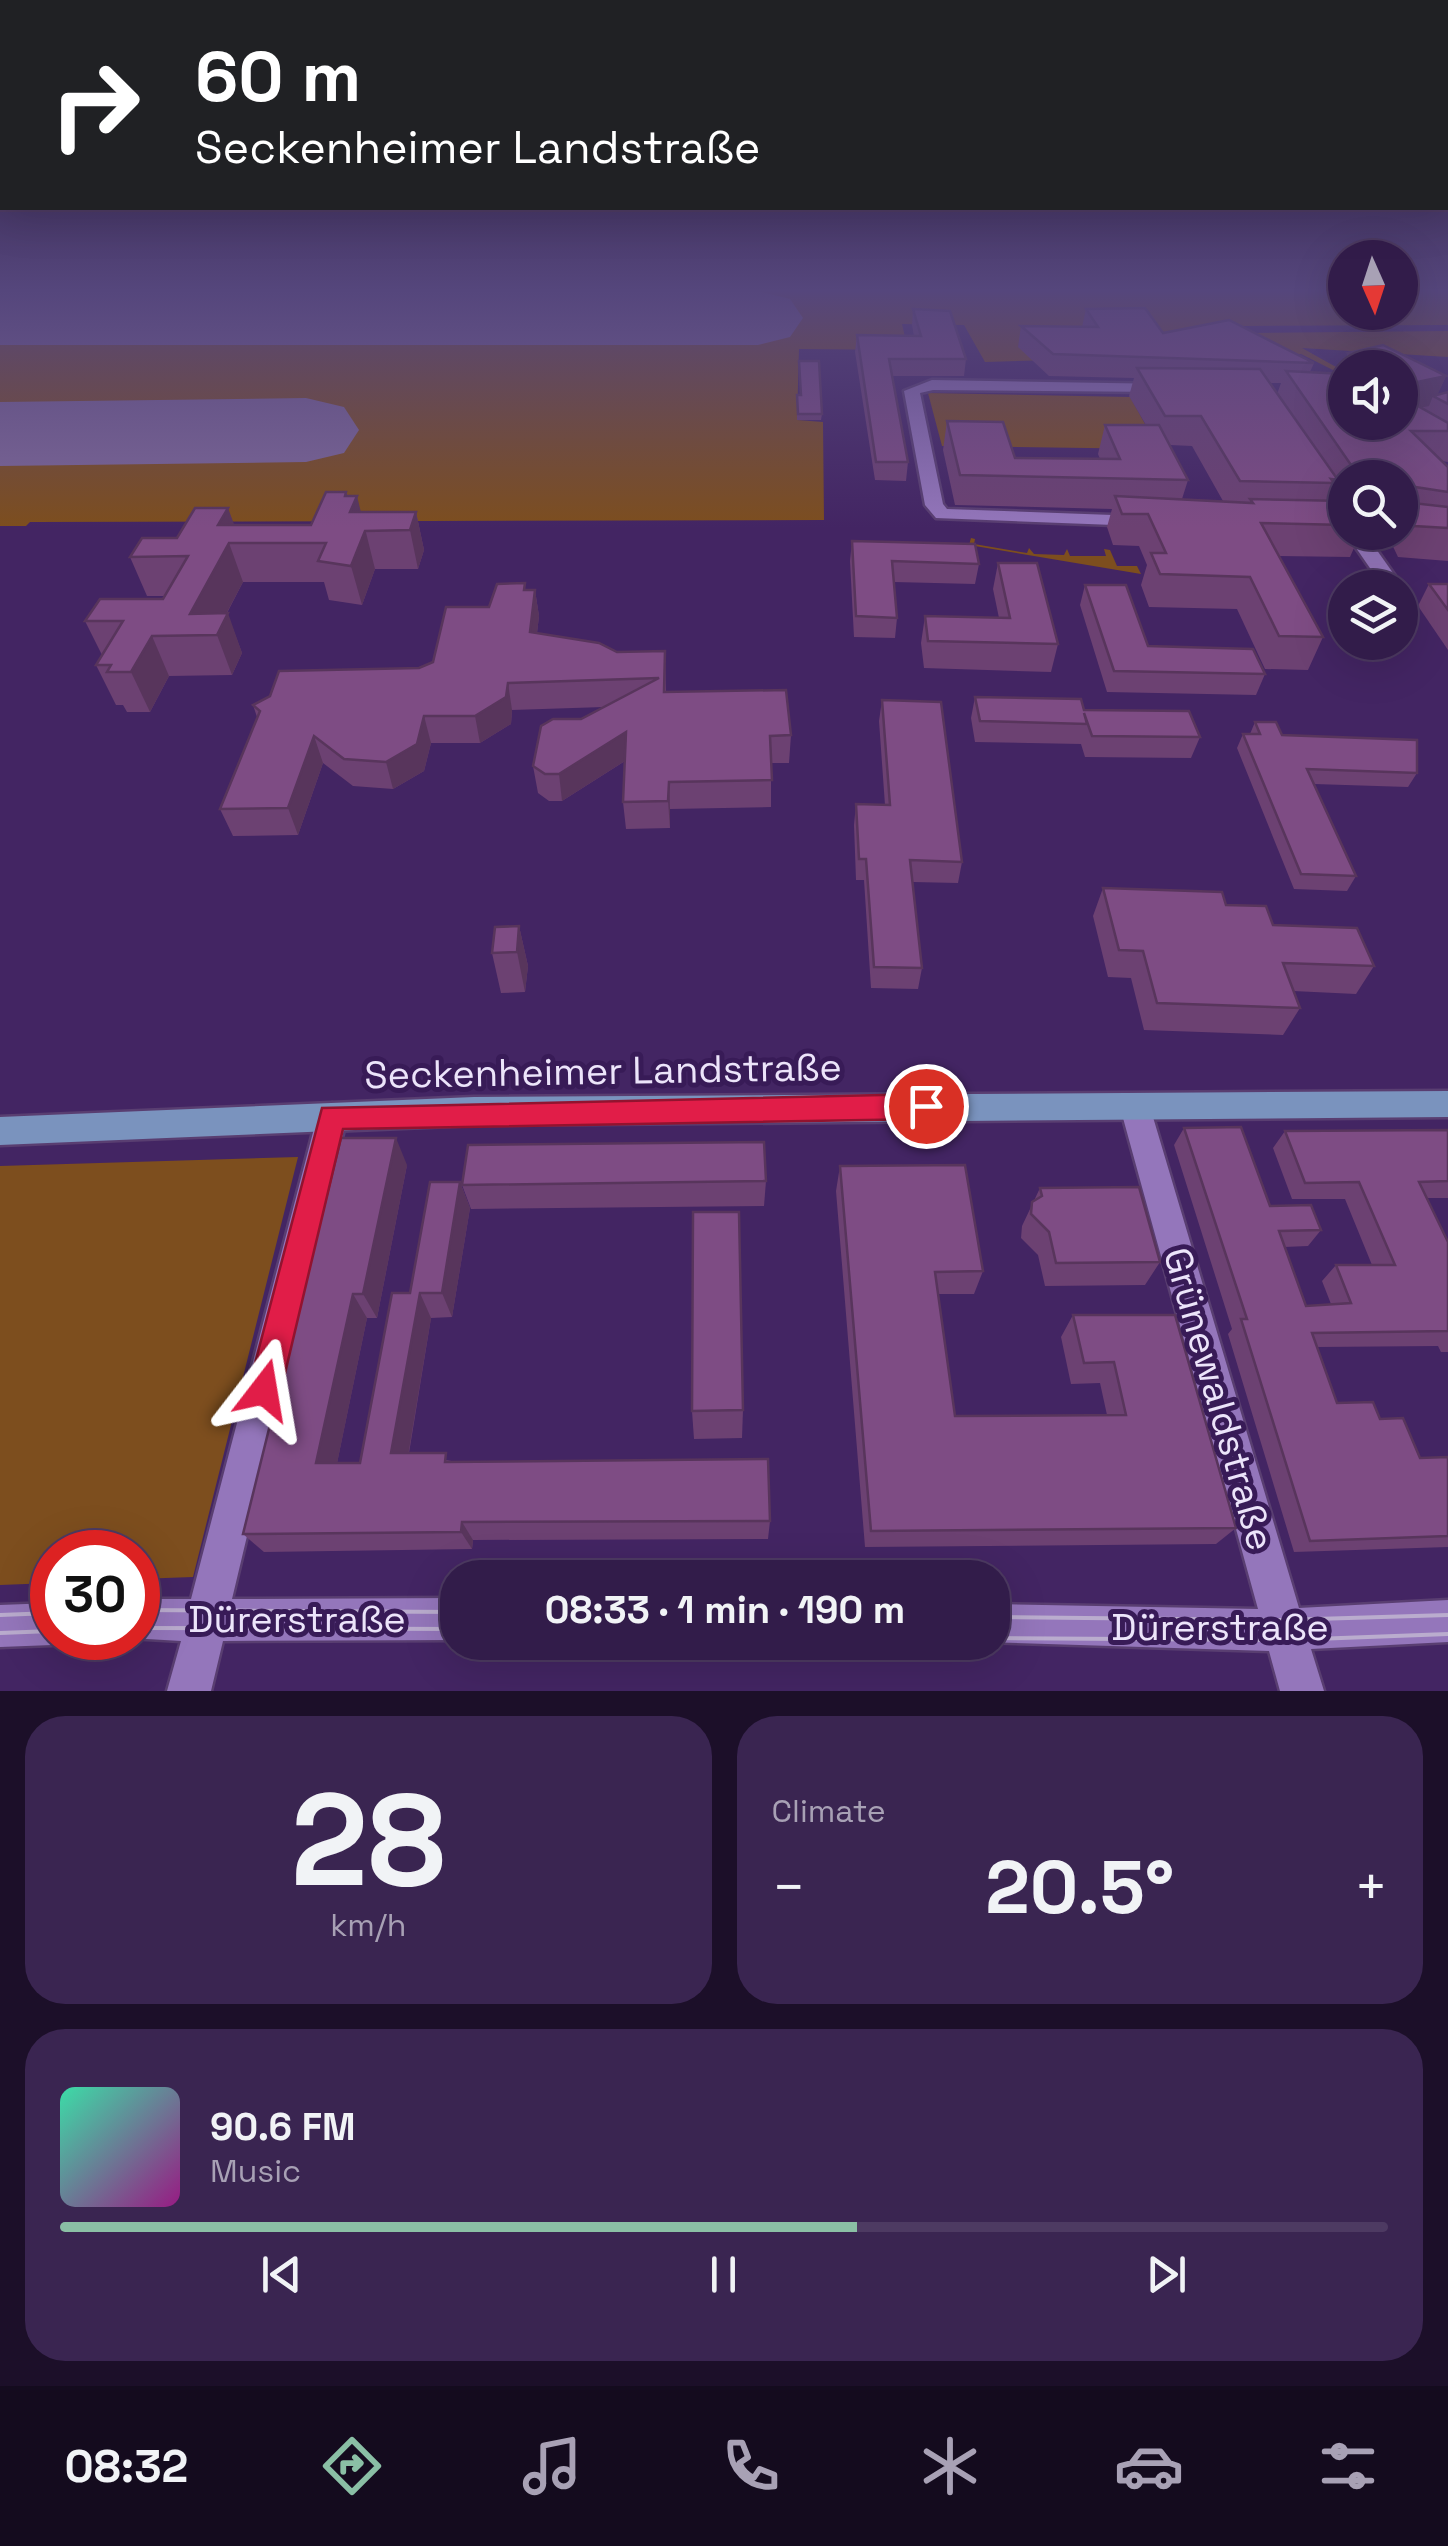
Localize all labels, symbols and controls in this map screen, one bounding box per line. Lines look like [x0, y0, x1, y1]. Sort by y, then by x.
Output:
text: 60 m [195, 32, 361, 121]
icon: right [30, 40, 160, 170]
text: Seckenheimer Landstraße [195, 119, 760, 176]
north arrow [1328, 240, 1418, 330]
map controls [1328, 240, 1418, 660]
button: sound [1328, 350, 1418, 440]
button: search [1328, 460, 1418, 550]
button: layers [1328, 570, 1418, 660]
street label: Seckenheimer Landstraße [364, 1043, 842, 1099]
pin [884, 1064, 969, 1149]
icon: arrive [899, 1079, 954, 1134]
street label: Grünewaldstraße [1153, 1242, 1285, 1556]
position arrow [212, 1338, 316, 1442]
speed limit sign: 30 [30, 1530, 160, 1660]
text: 08:33 · 1 min · 190 m [545, 1586, 905, 1634]
street label: Dürerstraße [188, 1595, 406, 1643]
street label: Dürerstraße [1111, 1603, 1329, 1651]
text: 28 [291, 1757, 446, 1923]
text: Climate [772, 1791, 886, 1831]
text: 20.5° [985, 1839, 1174, 1935]
text: − [772, 1852, 806, 1922]
text: + [1354, 1852, 1388, 1922]
text: km/h [330, 1905, 406, 1945]
text: 90.6 FM [210, 2103, 356, 2151]
text: Music [210, 2151, 301, 2191]
icon: previous [254, 2247, 309, 2302]
icon: pause [696, 2247, 751, 2302]
icon: next [1139, 2247, 1194, 2302]
icon: directions [317, 2431, 387, 2501]
icon: music [517, 2431, 587, 2501]
icon: phone [716, 2431, 786, 2501]
icon: climate [915, 2431, 985, 2501]
icon: car [1114, 2431, 1184, 2501]
icon: filters [1313, 2431, 1383, 2501]
text: 08:32 [65, 2438, 188, 2495]

